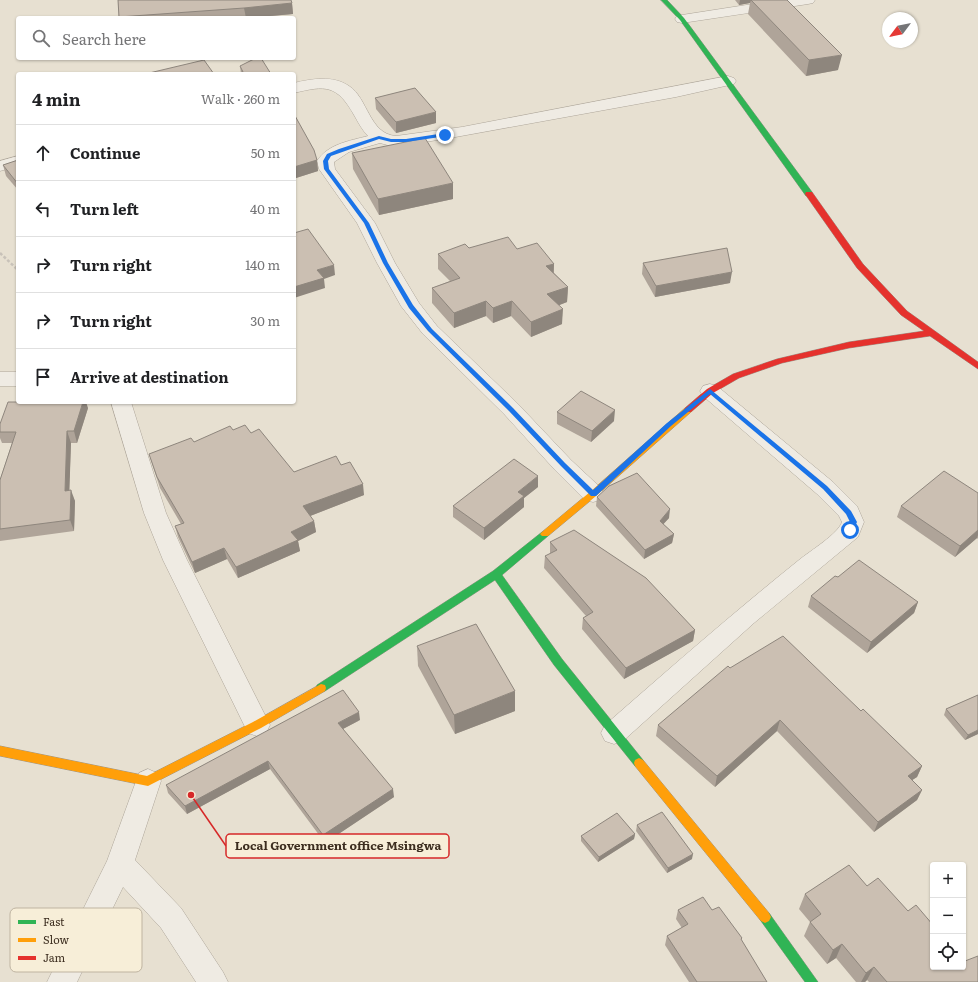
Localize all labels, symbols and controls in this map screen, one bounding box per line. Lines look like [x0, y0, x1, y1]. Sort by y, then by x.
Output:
north arrow [882, 12, 918, 48]
search box [16, 16, 296, 60]
icon: search [30, 27, 52, 49]
text: Search here [62, 27, 146, 50]
text: 4 min [32, 86, 81, 111]
text: Walk · 260 m [201, 89, 280, 108]
route end [436, 126, 454, 144]
text: Continue [70, 141, 140, 164]
icon: ahead [32, 142, 54, 164]
text: 50 m [251, 143, 280, 162]
text: Turn left [70, 197, 139, 220]
icon: left [32, 198, 54, 220]
text: 40 m [250, 199, 280, 218]
text: Turn right [70, 253, 152, 276]
icon: right [32, 254, 54, 276]
text: 140 m [245, 255, 280, 274]
text: Turn right [70, 309, 152, 332]
icon: right [32, 310, 54, 332]
text: 30 m [250, 311, 280, 330]
text: Arrive at destination [70, 365, 229, 388]
icon: arrive [32, 366, 54, 388]
route start [841, 521, 859, 539]
callout: Local Government office Msingwa [226, 834, 449, 858]
text: Local Government office Msingwa [235, 836, 441, 854]
map controls [930, 862, 966, 970]
button: + [930, 862, 966, 898]
button: − [930, 898, 966, 934]
legend [10, 908, 142, 972]
text: Fast [43, 913, 65, 929]
text: Slow [43, 931, 69, 947]
button: locate [930, 934, 966, 970]
text: Jam [43, 949, 66, 965]

